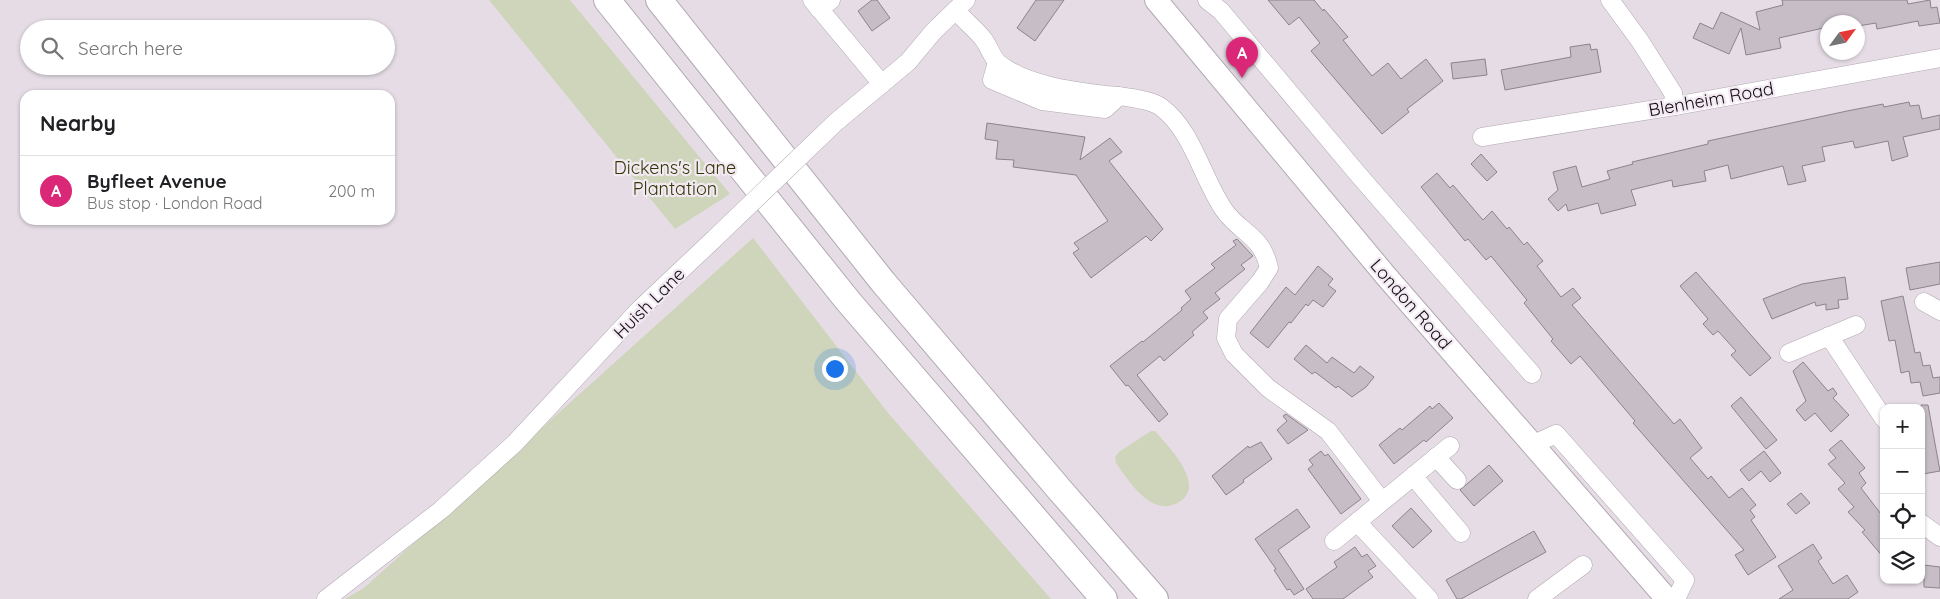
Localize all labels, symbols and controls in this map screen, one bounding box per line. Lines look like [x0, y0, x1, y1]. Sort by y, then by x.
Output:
north arrow [1820, 15, 1865, 60]
search box [20, 20, 395, 75]
icon: search [38, 34, 66, 62]
text: Search here [78, 36, 183, 60]
pin: A [1226, 37, 1258, 78]
street label: Blenheim Road [1647, 77, 1775, 121]
text: Nearby [40, 110, 116, 136]
park label: Dickens's Lane Plantation [614, 156, 736, 200]
text: Byfleet Avenue [87, 169, 227, 193]
text: A [51, 181, 61, 201]
text: 200 m [328, 181, 375, 201]
text: Bus stop · London Road [87, 193, 263, 213]
street label: London Road [1365, 254, 1457, 354]
street label: Huish Lane [608, 262, 690, 344]
your location [822, 356, 848, 382]
map controls [1880, 404, 1925, 584]
button: + [1880, 404, 1925, 449]
button: − [1880, 449, 1925, 494]
button: locate [1880, 494, 1925, 539]
button: layers [1880, 539, 1925, 584]

